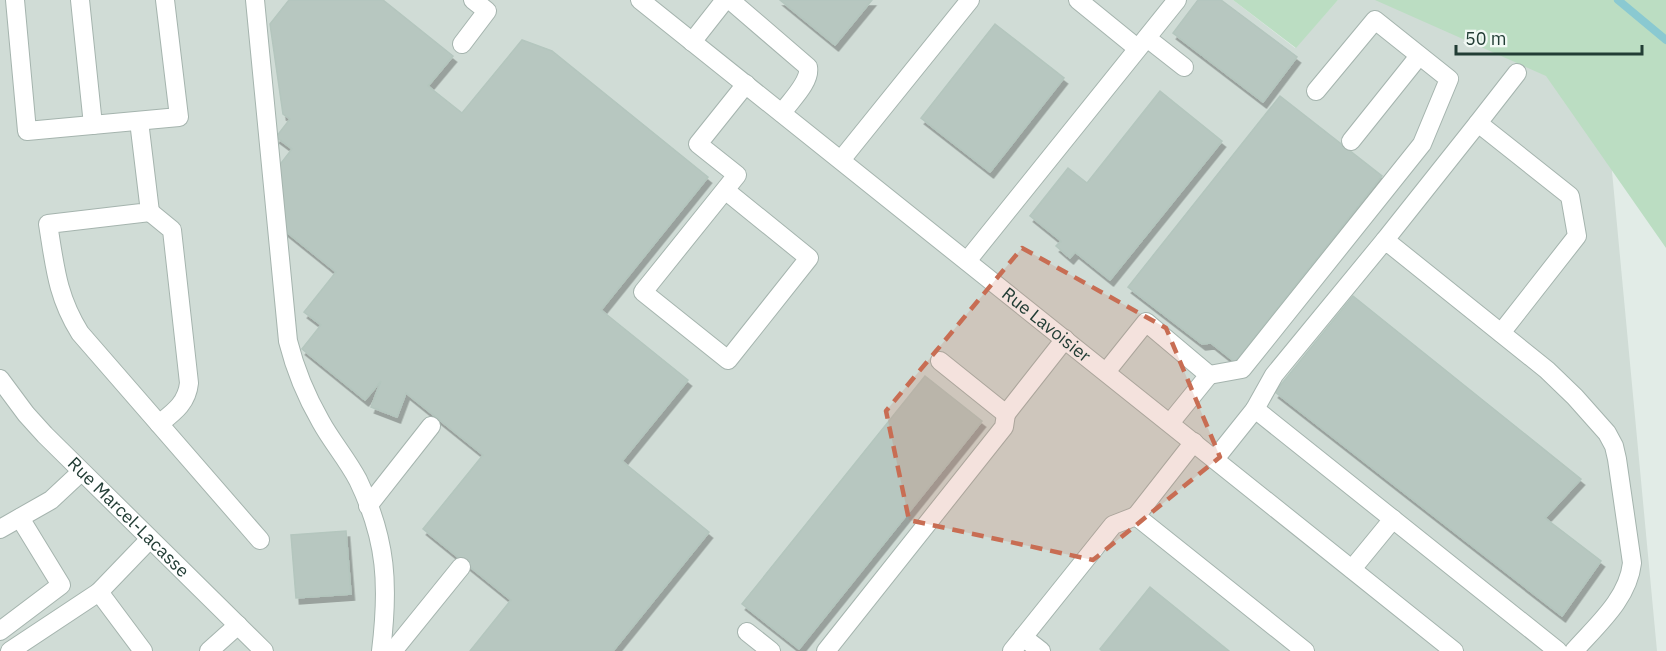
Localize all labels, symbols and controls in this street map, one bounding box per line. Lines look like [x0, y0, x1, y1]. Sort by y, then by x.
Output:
scale bar [1456, 18, 1642, 56]
text: 50 m [1465, 27, 1507, 50]
street label: Rue Lavoisier [997, 282, 1096, 367]
street label: Rue Marcel-Lacasse [63, 452, 195, 582]

